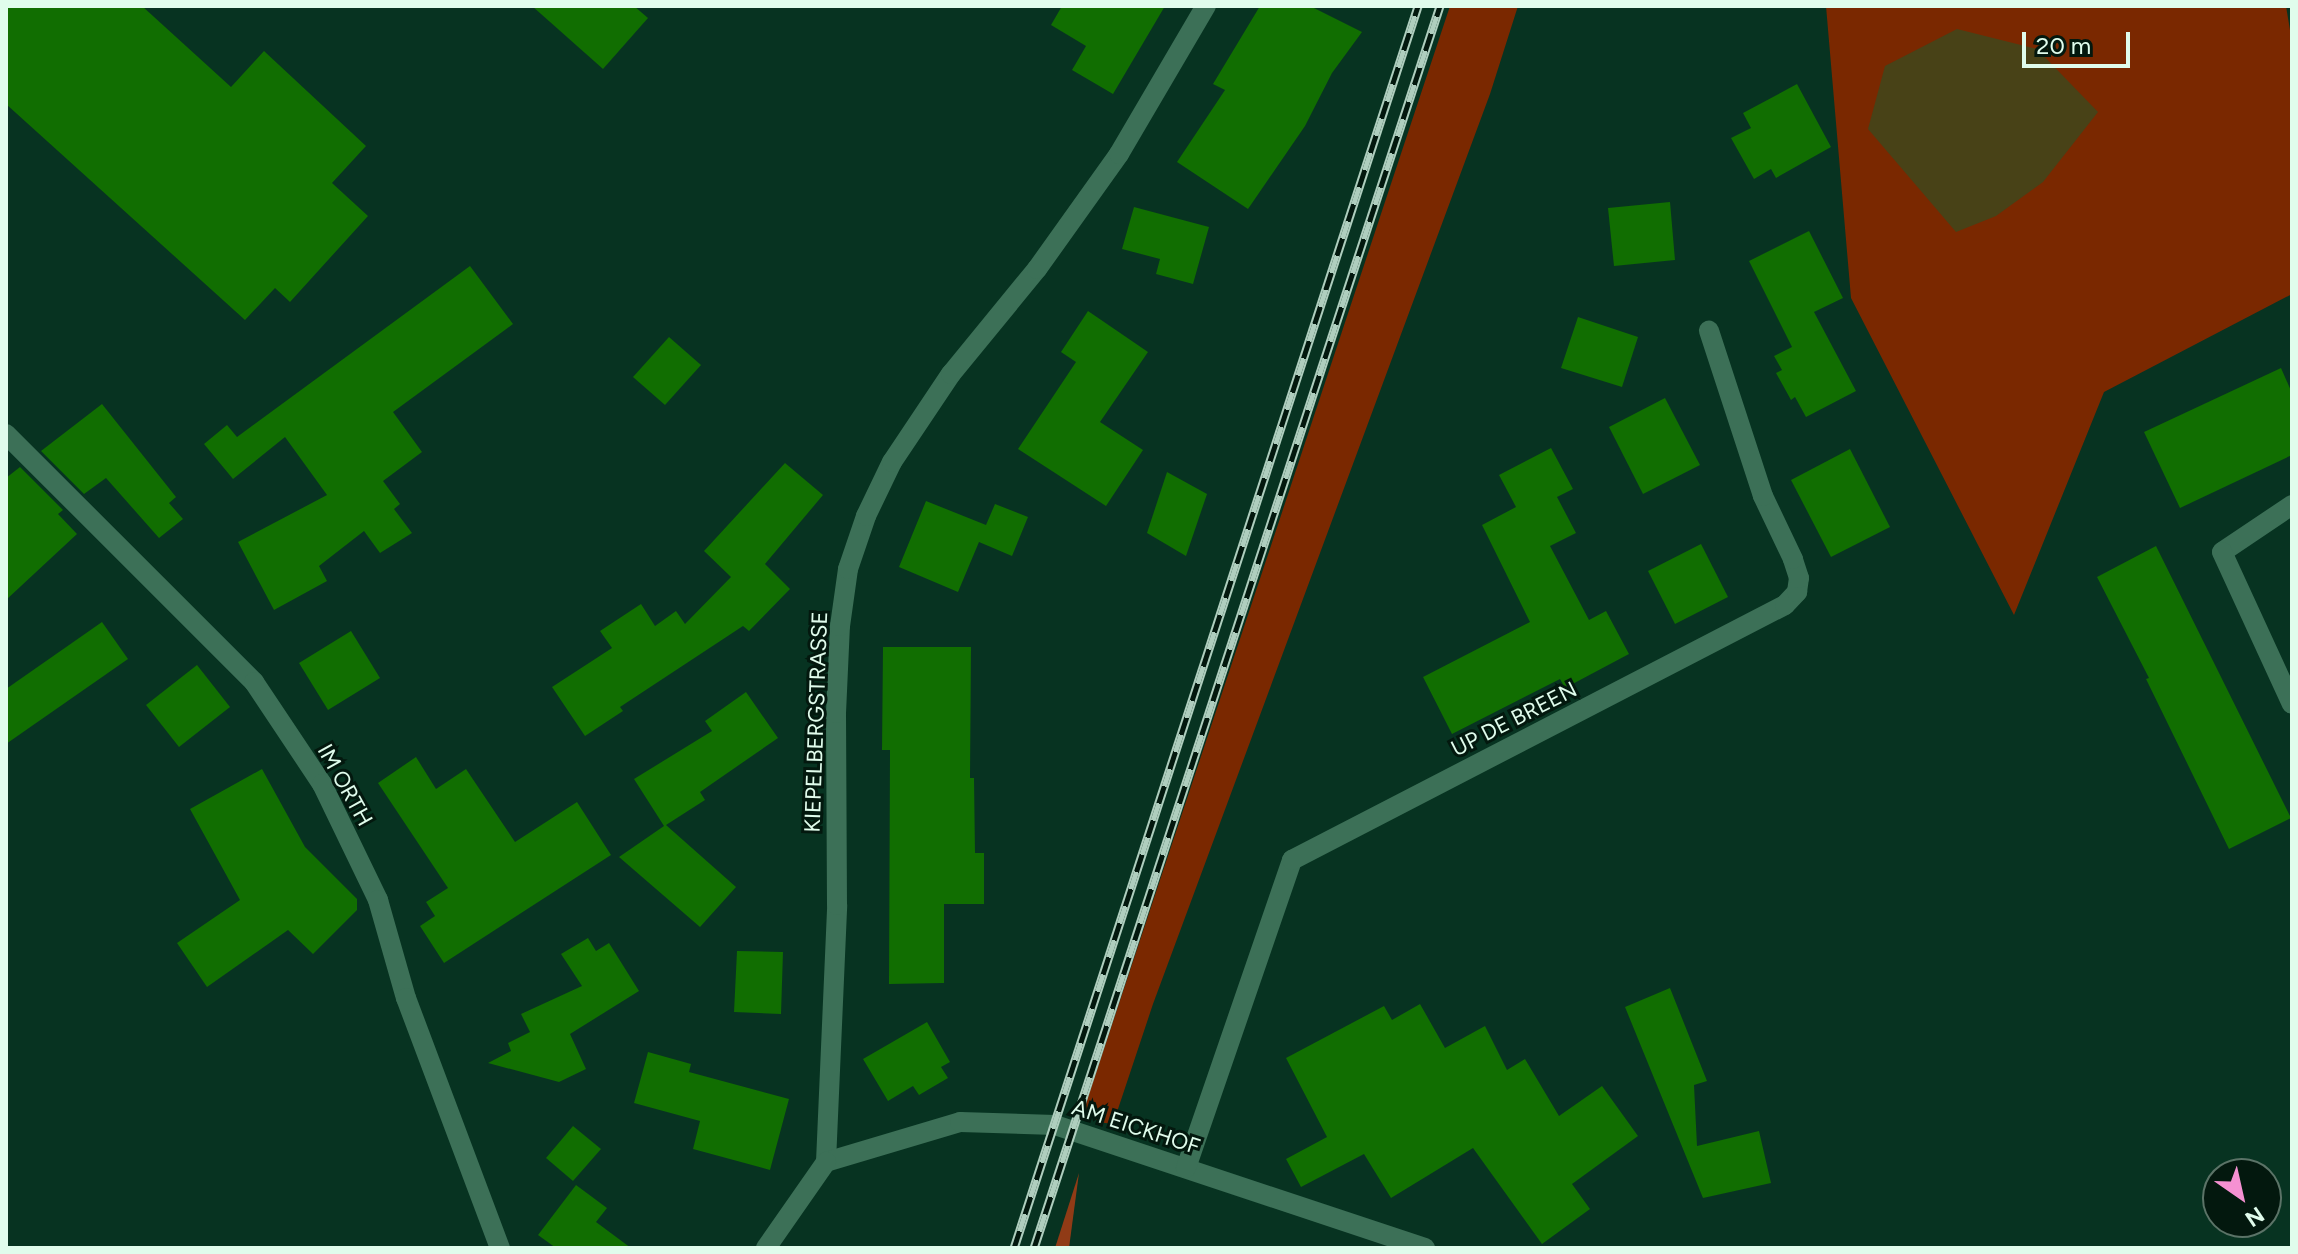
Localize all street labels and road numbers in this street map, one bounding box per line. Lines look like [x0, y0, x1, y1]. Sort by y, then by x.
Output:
street label: KIEPELBERGSTRASSE [799, 611, 833, 833]
street label: UP DE BREEN [1447, 676, 1581, 762]
street label: IM ORTH [312, 739, 378, 831]
street label: AM EICKHOF [1069, 1094, 1203, 1160]

